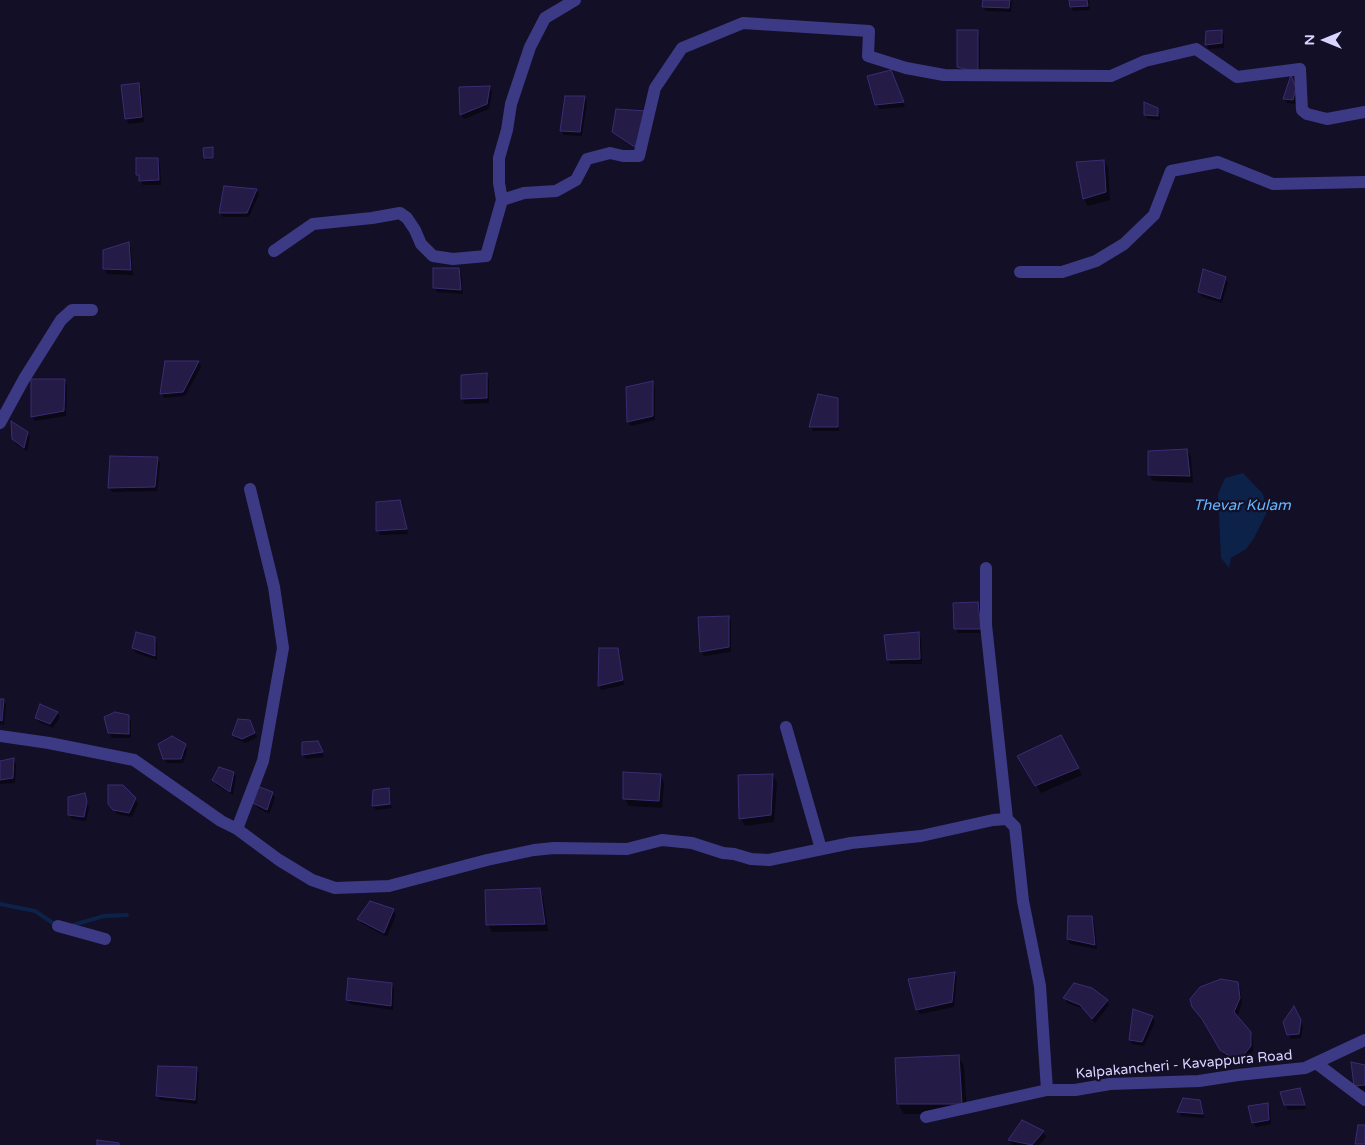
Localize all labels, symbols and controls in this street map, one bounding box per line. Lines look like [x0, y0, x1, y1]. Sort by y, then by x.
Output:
north arrow [1300, 15, 1350, 65]
text: N [1301, 34, 1318, 46]
water label: Thevar Kulam [1193, 497, 1291, 515]
street label: Kalpakancheri - Kavappura Road [1075, 1047, 1293, 1083]

